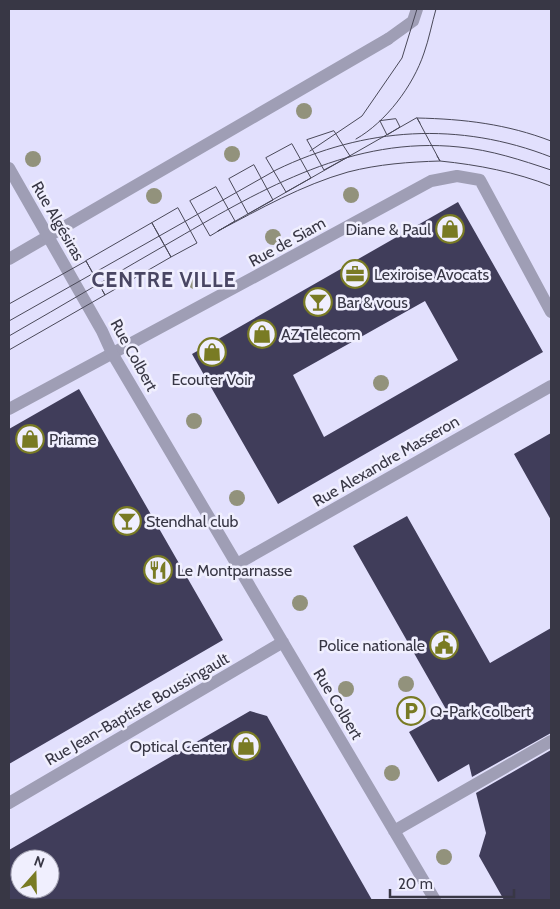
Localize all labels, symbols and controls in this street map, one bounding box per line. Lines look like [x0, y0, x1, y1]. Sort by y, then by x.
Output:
street label: Rue Algésiras [28, 178, 89, 264]
street label: Rue de Siam [245, 213, 329, 271]
shop icon: Diane & Paul [435, 214, 465, 244]
place label: Diane & Paul [346, 220, 431, 239]
office icon: Lexiroise Avocats [340, 259, 370, 289]
place label: Lexiroise Avocats [374, 265, 489, 284]
district label: CENTRE VILLE [92, 267, 236, 292]
bar icon: Bar & vous [303, 287, 333, 317]
place label: Bar & vous [337, 293, 408, 312]
street label: Rue Colbert [106, 316, 162, 395]
shop icon: AZ Telecom [247, 319, 277, 349]
place label: AZ Telecom [281, 325, 361, 344]
shop icon: Ecouter Voir [197, 337, 227, 367]
place label: Ecouter Voir [171, 370, 254, 389]
street label: Rue Alexandre Masseron [310, 411, 462, 511]
shop icon: Priame [15, 424, 45, 454]
place label: Priame [49, 430, 96, 449]
bar icon: Stendhal club [112, 506, 142, 536]
place label: Stendhal club [146, 512, 239, 531]
restaurant icon: Le Montparnasse [143, 555, 173, 585]
place label: Le Montparnasse [177, 561, 292, 580]
public building icon: Police nationale [429, 630, 459, 660]
place label: Police nationale [319, 636, 425, 655]
street label: Rue Jean-Baptiste Boussingault [42, 648, 233, 770]
street label: Rue Colbert [309, 665, 367, 743]
parking icon: Q-Park Colbert [396, 696, 426, 726]
place label: Q-Park Colbert [430, 702, 532, 721]
shop icon: Optical Center [231, 731, 261, 761]
place label: Optical Center [130, 737, 228, 756]
north arrow [10, 849, 60, 899]
text: N [32, 852, 47, 872]
scale bar [390, 866, 514, 898]
text: 20 m [398, 875, 433, 893]

